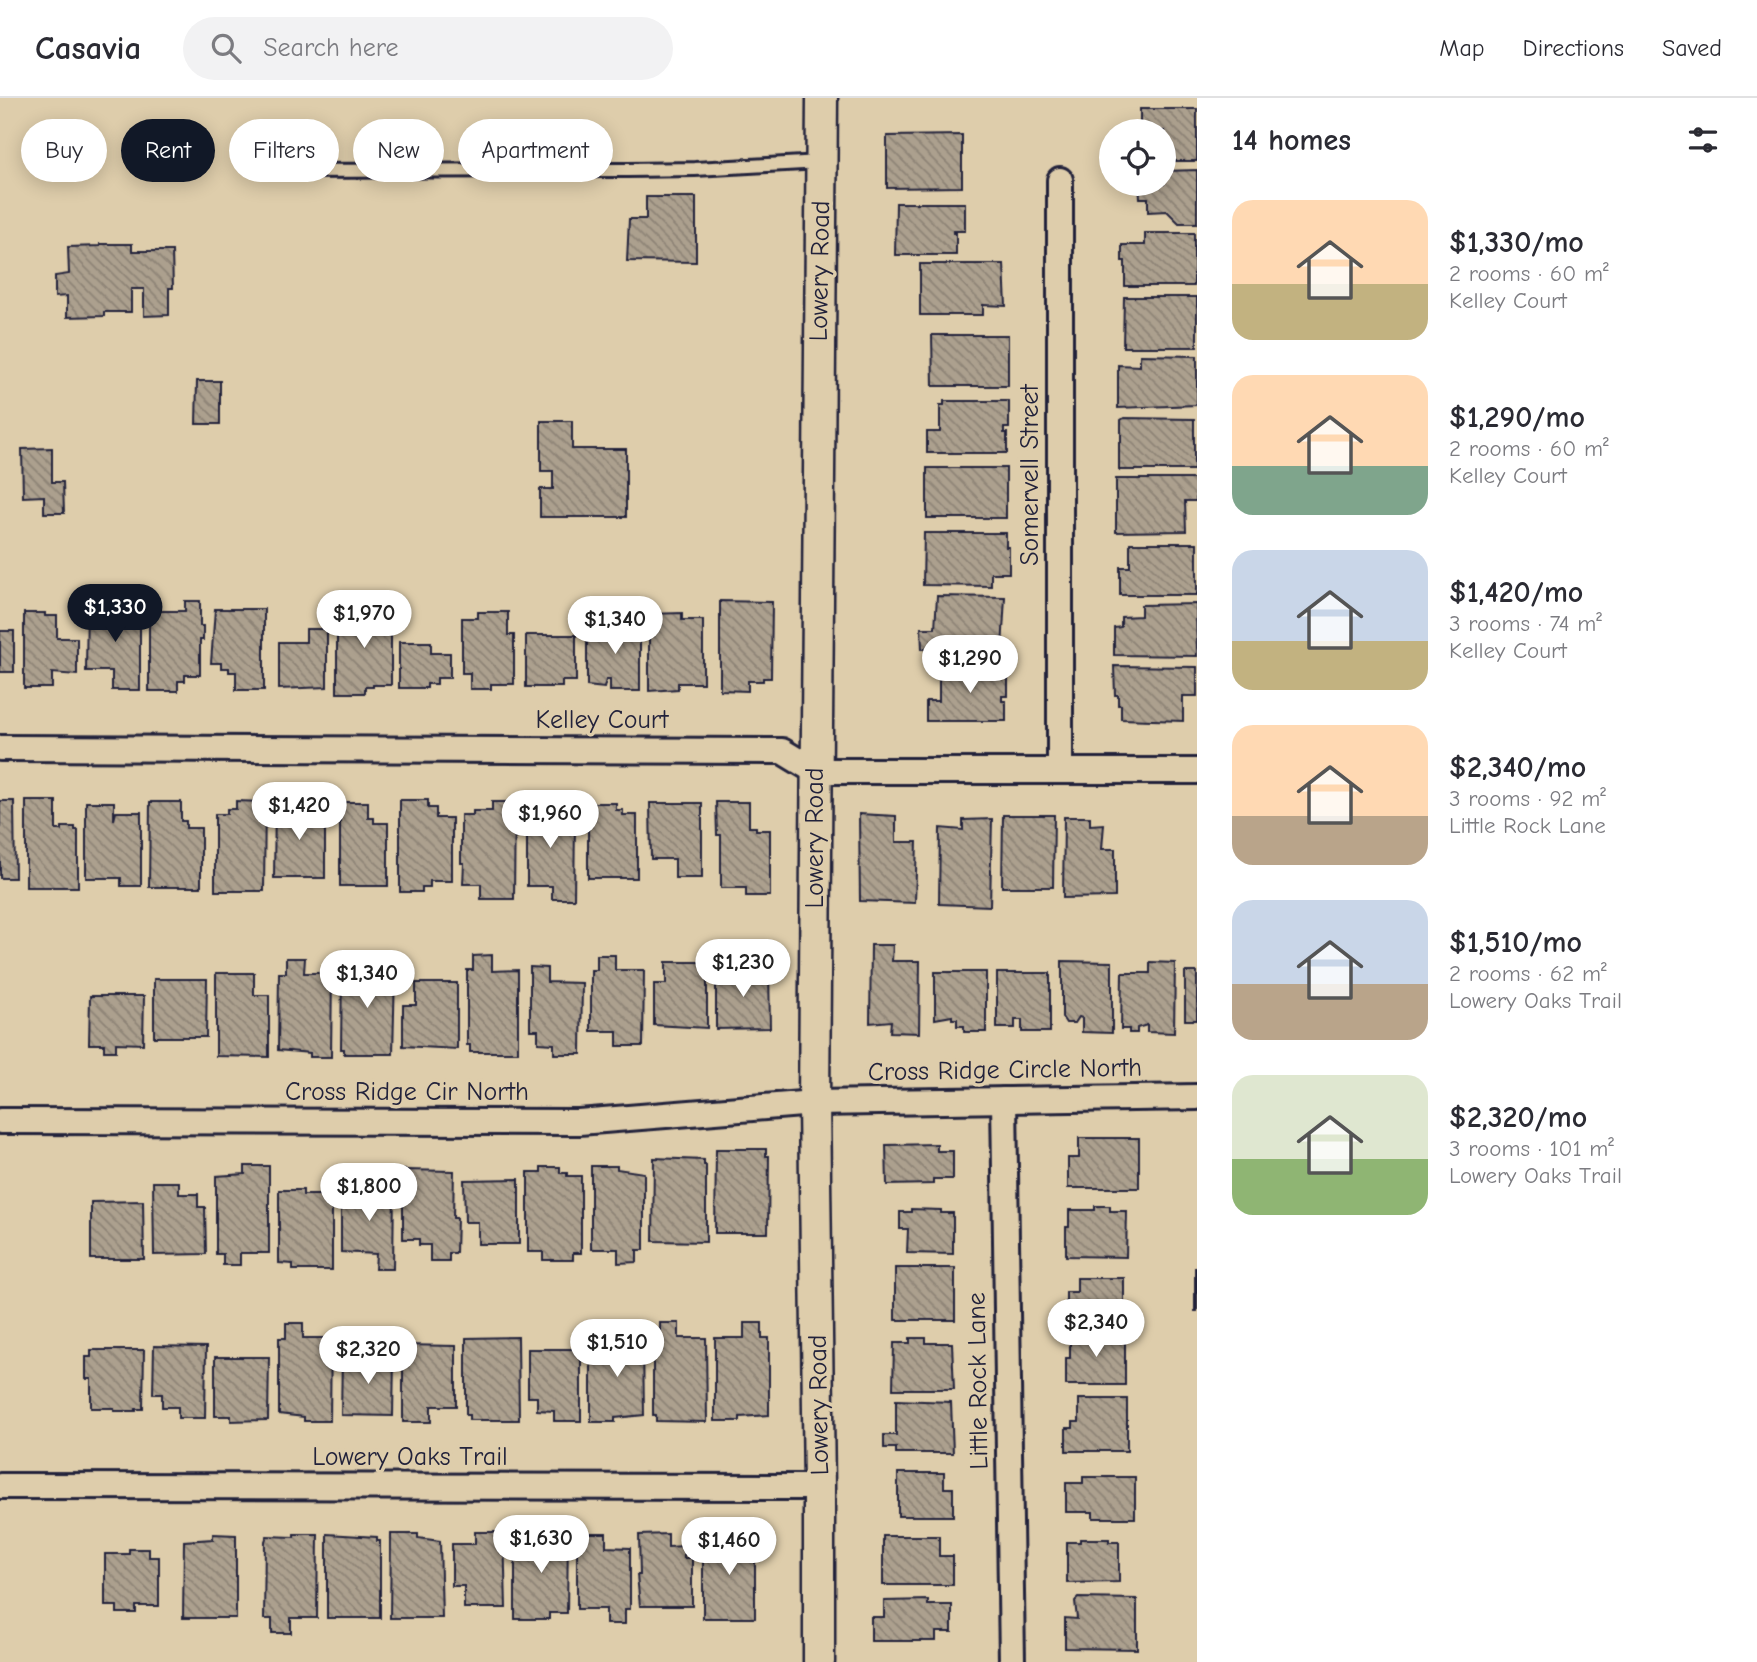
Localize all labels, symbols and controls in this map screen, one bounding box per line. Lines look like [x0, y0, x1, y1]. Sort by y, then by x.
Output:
search box [183, 17, 673, 80]
text: Casavia [35, 29, 141, 67]
icon: search [207, 29, 245, 67]
text: Search here [263, 33, 399, 63]
text: Map [1439, 34, 1485, 62]
text: Directions [1523, 34, 1624, 62]
text: Saved [1662, 34, 1722, 62]
chip: Buy [21, 119, 107, 182]
chip: Rent [121, 119, 215, 182]
chip: Filters [229, 119, 339, 182]
chip: New [353, 119, 444, 182]
chip: Apartment [458, 119, 613, 182]
map controls [1099, 119, 1176, 196]
button: locate [1099, 119, 1176, 196]
icon: filters [1684, 121, 1722, 159]
text: 14 homes [1232, 123, 1351, 158]
street label: Lowery Road [804, 200, 836, 342]
text: $1,330/mo [1449, 225, 1584, 260]
icon: home [1288, 228, 1372, 312]
text: 2 rooms · 60 m² [1449, 260, 1609, 287]
text: Kelley Court [1449, 287, 1567, 314]
street label: Somervell Street [1015, 383, 1045, 566]
text: $1,290/mo [1449, 400, 1585, 435]
icon: home [1288, 403, 1372, 487]
text: 2 rooms · 60 m² [1449, 435, 1609, 462]
text: Kelley Court [1449, 462, 1567, 489]
text: $1,420/mo [1449, 575, 1583, 610]
icon: home [1288, 578, 1372, 662]
pin: $1,330 [58, 584, 172, 644]
pin: $1,970 [307, 590, 421, 650]
text: $1,330 [83, 593, 147, 620]
pin: $1,340 [558, 596, 672, 656]
text: $1,970 [333, 599, 395, 626]
text: $1,340 [584, 605, 646, 632]
text: 3 rooms · 74 m² [1449, 610, 1602, 637]
pin: $1,290 [913, 636, 1027, 695]
text: Kelley Court [1449, 637, 1567, 664]
text: $1,290 [938, 644, 1002, 671]
street label: Kelley Court [535, 705, 670, 735]
text: $2,340/mo [1449, 750, 1586, 785]
icon: home [1288, 753, 1372, 837]
street label: Lowery Road [800, 768, 830, 908]
pin: $1,420 [242, 782, 356, 842]
text: 3 rooms · 92 m² [1449, 785, 1606, 812]
pin: $1,960 [493, 790, 607, 850]
text: $1,420 [268, 791, 330, 818]
text: $1,960 [518, 799, 582, 826]
text: Little Rock Lane [1449, 812, 1606, 839]
text: $1,510/mo [1449, 925, 1582, 960]
icon: home [1288, 928, 1372, 1012]
pin: $1,230 [686, 940, 800, 999]
text: $1,230 [711, 948, 775, 975]
pin: $1,340 [310, 950, 424, 1010]
text: $1,340 [336, 959, 398, 986]
text: 2 rooms · 62 m² [1449, 960, 1607, 987]
text: Lowery Oaks Trail [1449, 987, 1622, 1014]
street label: Cross Ridge Circle North [868, 1053, 1142, 1087]
street label: Cross Ridge Cir North [285, 1077, 529, 1107]
text: $2,320/mo [1449, 1100, 1587, 1135]
icon: home [1288, 1103, 1372, 1187]
text: 3 rooms · 101 m² [1449, 1135, 1614, 1162]
text: Lowery Oaks Trail [1449, 1162, 1622, 1189]
pin: $1,800 [312, 1164, 426, 1223]
text: $1,800 [336, 1172, 402, 1199]
street label: Little Rock Lane [961, 1292, 995, 1470]
pin: $2,340 [1039, 1300, 1153, 1359]
text: $2,340 [1064, 1308, 1128, 1335]
pin: $1,510 [560, 1320, 674, 1379]
pin: $2,320 [311, 1326, 425, 1386]
text: $1,510 [586, 1328, 648, 1355]
street label: Lowery Road [803, 1334, 835, 1476]
text: $2,320 [335, 1335, 401, 1362]
street label: Lowery Oaks Trail [312, 1442, 508, 1472]
pin: $1,630 [484, 1516, 598, 1575]
pin: $1,460 [672, 1518, 786, 1577]
text: $1,630 [509, 1524, 573, 1551]
text: $1,460 [697, 1526, 761, 1553]

